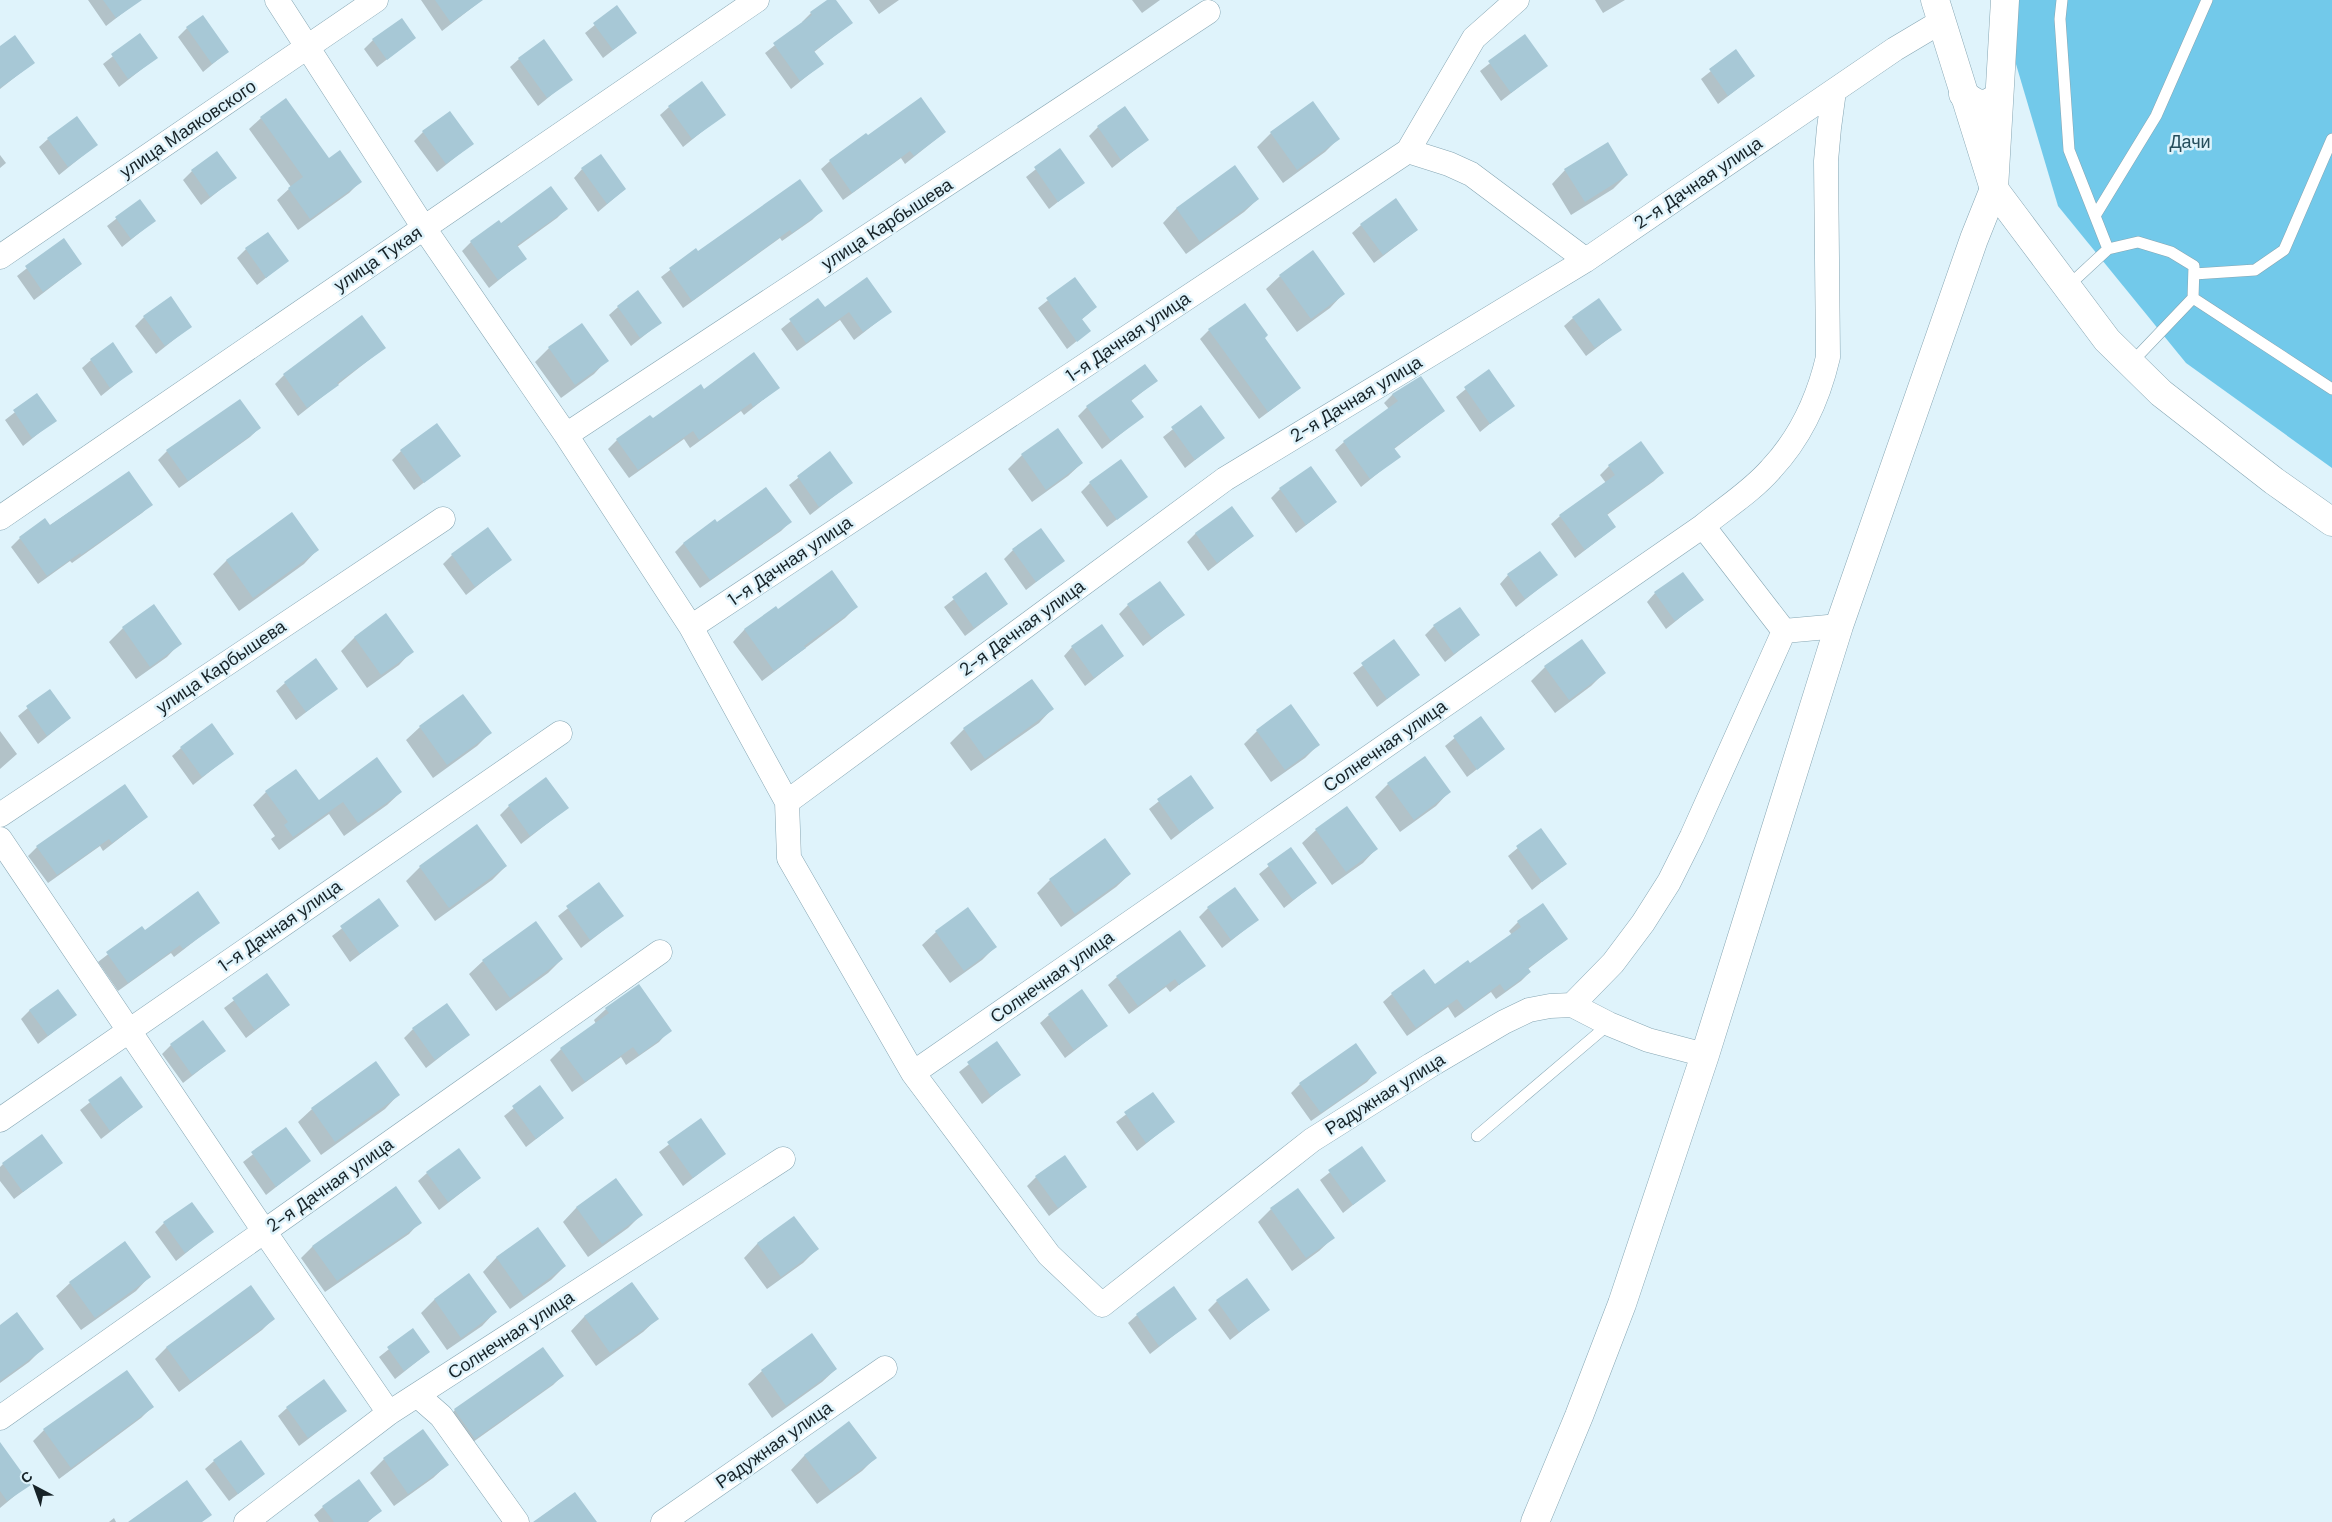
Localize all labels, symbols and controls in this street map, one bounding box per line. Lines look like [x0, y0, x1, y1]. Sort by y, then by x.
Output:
street label: улица Маяковского [115, 74, 261, 184]
park label: Дачи [2169, 130, 2211, 154]
street label: 2-я Дачная улица [1629, 131, 1768, 235]
street label: улица Карбышева [817, 172, 958, 275]
street label: улица Тукая [329, 221, 427, 297]
street label: 1-я Дачная улица [1061, 286, 1196, 388]
street label: 2-я Дачная улица [1286, 350, 1427, 448]
street label: 1-я Дачная улица [723, 510, 858, 612]
street label: 2-я Дачная улица [954, 574, 1090, 682]
street label: улица Карбышева [151, 614, 291, 719]
street label: Солнечная улица [1318, 694, 1452, 798]
street label: 1-я Дачная улица [214, 874, 347, 977]
street label: Солнечная улица [985, 925, 1119, 1029]
street label: Радужная улица [1320, 1047, 1450, 1141]
street label: 2-я Дачная улица [262, 1132, 399, 1238]
street label: Солнечная улица [443, 1285, 580, 1385]
street label: Радужная улица [711, 1395, 838, 1494]
north arrow [10, 1462, 60, 1512]
text: С [17, 1467, 36, 1487]

